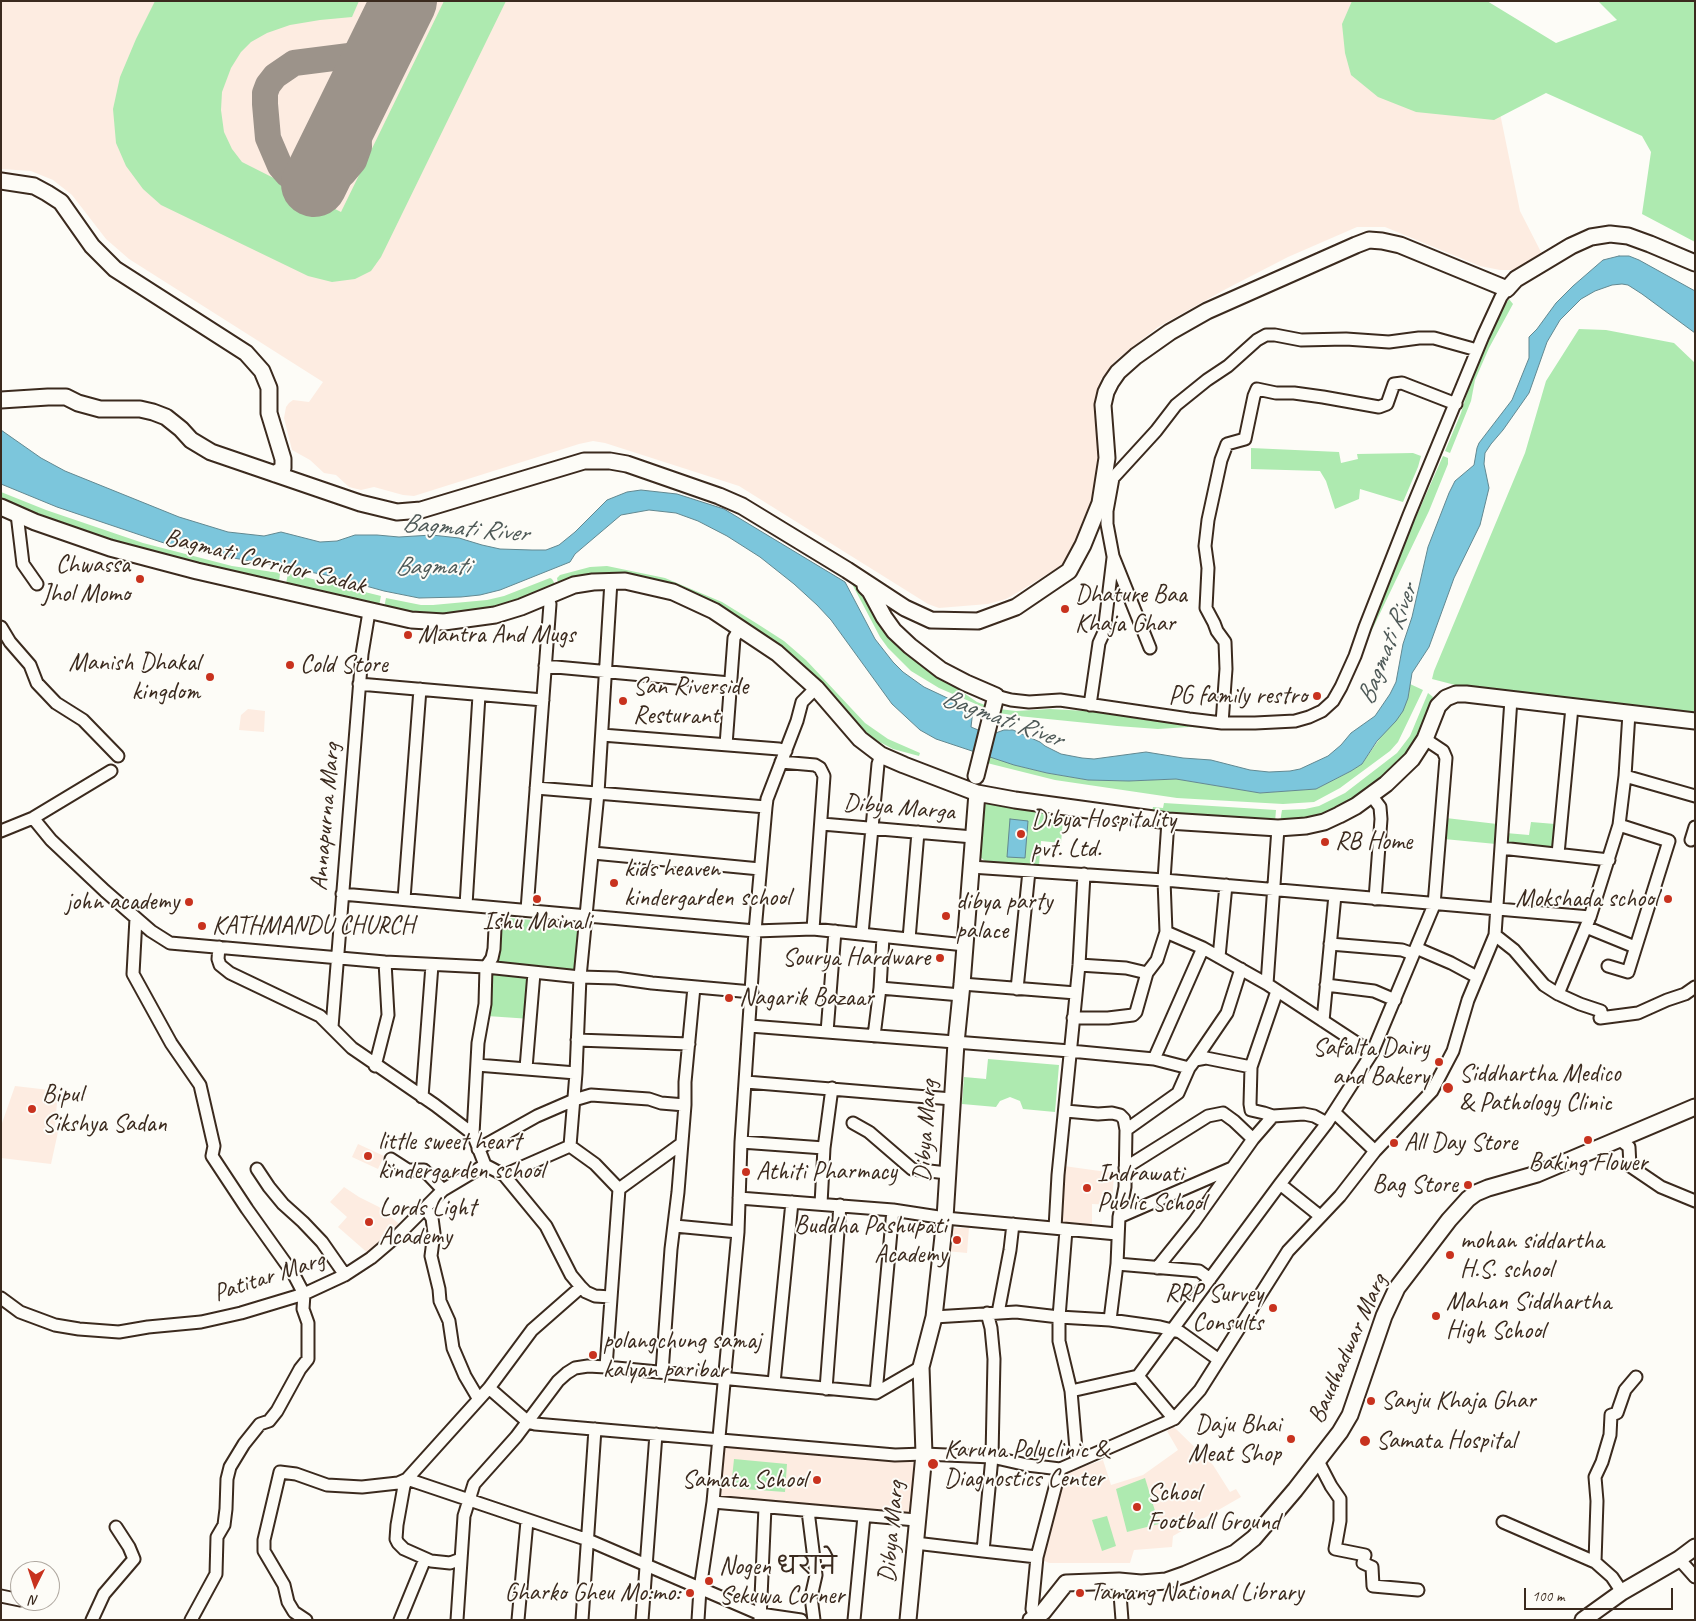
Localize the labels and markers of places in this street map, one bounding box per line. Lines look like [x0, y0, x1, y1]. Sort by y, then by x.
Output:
place label: Chwassa Jhol Momo [42, 550, 130, 609]
marker: Chwassa Jhol Momo [134, 573, 146, 585]
place label: Dhature Baa Khaja Ghar [1075, 580, 1187, 639]
marker: Dhature Baa Khaja Ghar [1059, 603, 1071, 615]
place label: Mantra And Mugs [418, 620, 575, 650]
marker: Mantra And Mugs [402, 629, 414, 641]
place label: Manish Dhakal kingdom [69, 648, 200, 707]
place label: Cold Store [300, 650, 388, 680]
marker: Cold Store [284, 659, 296, 671]
marker: Manish Dhakal kingdom [204, 671, 216, 683]
place label: San Riverside Resturant [633, 672, 748, 731]
place label: PG family restro [1168, 681, 1307, 711]
marker: PG family restro [1311, 690, 1323, 702]
marker: San Riverside Resturant [617, 695, 629, 707]
place label: Dibya Hospitality pvt. Ltd. [1031, 805, 1176, 864]
place label: RB Home [1335, 827, 1412, 857]
marker: Dibya Hospitality pvt. Ltd. [1015, 828, 1027, 840]
marker: RB Home [1319, 836, 1331, 848]
place label: kids heaven kindergarden school [624, 854, 790, 913]
marker: kids heaven kindergarden school [608, 877, 620, 889]
place label: Mokshada school [1516, 884, 1658, 914]
place label: john academy [66, 887, 179, 917]
place label: dibya party palace [956, 887, 1052, 946]
marker: Ishu Mainali [531, 893, 543, 905]
marker: Mokshada school [1662, 893, 1674, 905]
marker: john academy [183, 896, 195, 908]
place label: Ishu Mainali [483, 907, 591, 937]
marker: dibya party palace [940, 910, 952, 922]
place label: KATHMANDU CHURCH [212, 911, 415, 941]
marker: KATHMANDU CHURCH [196, 920, 208, 932]
place label: Sourya Hardware [782, 943, 930, 973]
marker: Sourya Hardware [934, 952, 946, 964]
place label: Nagarik Bazaar [739, 983, 874, 1013]
marker: Nagarik Bazaar [723, 992, 735, 1004]
place label: Safalta Dairy and Bakery [1313, 1033, 1429, 1092]
marker: Safalta Dairy and Bakery [1433, 1056, 1445, 1068]
place label: Siddhartha Medico & Pathology Clinic [1459, 1059, 1620, 1118]
place label: Bipul Sikshya Sadan [42, 1080, 167, 1139]
marker: Siddhartha Medico & Pathology Clinic [1441, 1081, 1455, 1095]
marker: Bipul Sikshya Sadan [26, 1103, 38, 1115]
place label: little sweet heart kindergarden school [378, 1127, 544, 1186]
place label: All Day Store [1404, 1128, 1517, 1158]
marker: Baking Flower [1582, 1134, 1594, 1146]
marker: All Day Store [1388, 1137, 1400, 1149]
place label: Baking Flower [1529, 1148, 1647, 1178]
marker: little sweet heart kindergarden school [362, 1150, 374, 1162]
place label: Athiti Pharmacy [756, 1157, 897, 1187]
place label: Indrawati Public School [1097, 1159, 1206, 1218]
marker: Athiti Pharmacy [740, 1166, 752, 1178]
place label: Bag Store [1372, 1170, 1458, 1200]
marker: Bag Store [1462, 1179, 1474, 1191]
marker: Indrawati Public School [1081, 1182, 1093, 1194]
place label: Lords Light Academy [379, 1193, 476, 1252]
place label: Buddha Pashupati Academy [794, 1211, 947, 1270]
marker: Lords Light Academy [363, 1216, 375, 1228]
place label: mohan siddartha H.S. school [1460, 1226, 1604, 1285]
marker: Buddha Pashupati Academy [951, 1234, 963, 1246]
marker: mohan siddartha H.S. school [1444, 1249, 1456, 1261]
place label: RRP Survey Consults [1165, 1279, 1263, 1338]
place label: Mahan Siddhartha High School [1446, 1287, 1611, 1346]
marker: RRP Survey Consults [1267, 1302, 1279, 1314]
marker: Mahan Siddhartha High School [1430, 1310, 1442, 1322]
place label: polangchung samaj kalyan paribar [603, 1326, 761, 1385]
marker: polangchung samaj kalyan paribar [587, 1349, 599, 1361]
place label: Sanju Khaja Ghar [1381, 1386, 1536, 1416]
marker: Sanju Khaja Ghar [1365, 1395, 1377, 1407]
place label: Daju Bhai Meat Shop [1188, 1410, 1281, 1469]
place label: Samata Hospital [1376, 1426, 1516, 1456]
marker: Daju Bhai Meat Shop [1285, 1433, 1297, 1445]
marker: Samata Hospital [1358, 1434, 1372, 1448]
place label: Karuna Polyclinic & Diagnostics Center [944, 1435, 1108, 1494]
marker: Karuna Polyclinic & Diagnostics Center [926, 1457, 940, 1471]
place label: Samata School [682, 1465, 807, 1495]
marker: Samata School [811, 1474, 823, 1486]
place label: School Football Ground [1147, 1478, 1280, 1537]
marker: School Football Ground [1131, 1501, 1143, 1513]
place label: Nogen धराने Sekuwa Corner [719, 1552, 844, 1611]
marker: Nogen धराने Sekuwa Corner [703, 1575, 715, 1587]
place label: Gharko Gheu Mo:mo: [505, 1578, 680, 1608]
place label: Tamang National Library [1090, 1578, 1303, 1608]
marker: Gharko Gheu Mo:mo: [684, 1587, 696, 1599]
marker: Tamang National Library [1074, 1587, 1086, 1599]

